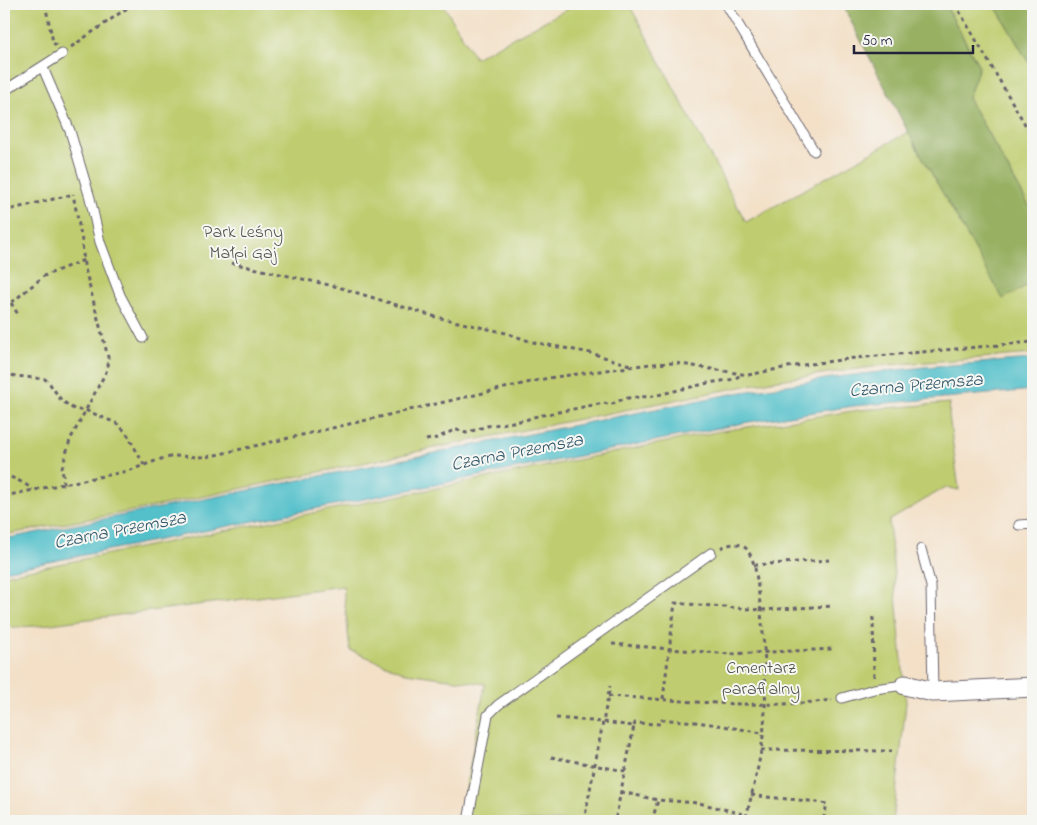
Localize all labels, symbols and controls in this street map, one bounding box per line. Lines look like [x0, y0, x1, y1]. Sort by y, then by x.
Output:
scale bar [854, 22, 973, 54]
text: 50 m [862, 30, 893, 52]
park label: Park Leśny Małpi Gaj [203, 220, 283, 267]
water label: Czarna Przemsza [848, 367, 985, 405]
water label: Czarna Przemsza [449, 427, 586, 479]
water label: Czarna Przemsza [52, 505, 189, 557]
park label: Cmentarz parafialny [722, 656, 800, 703]

